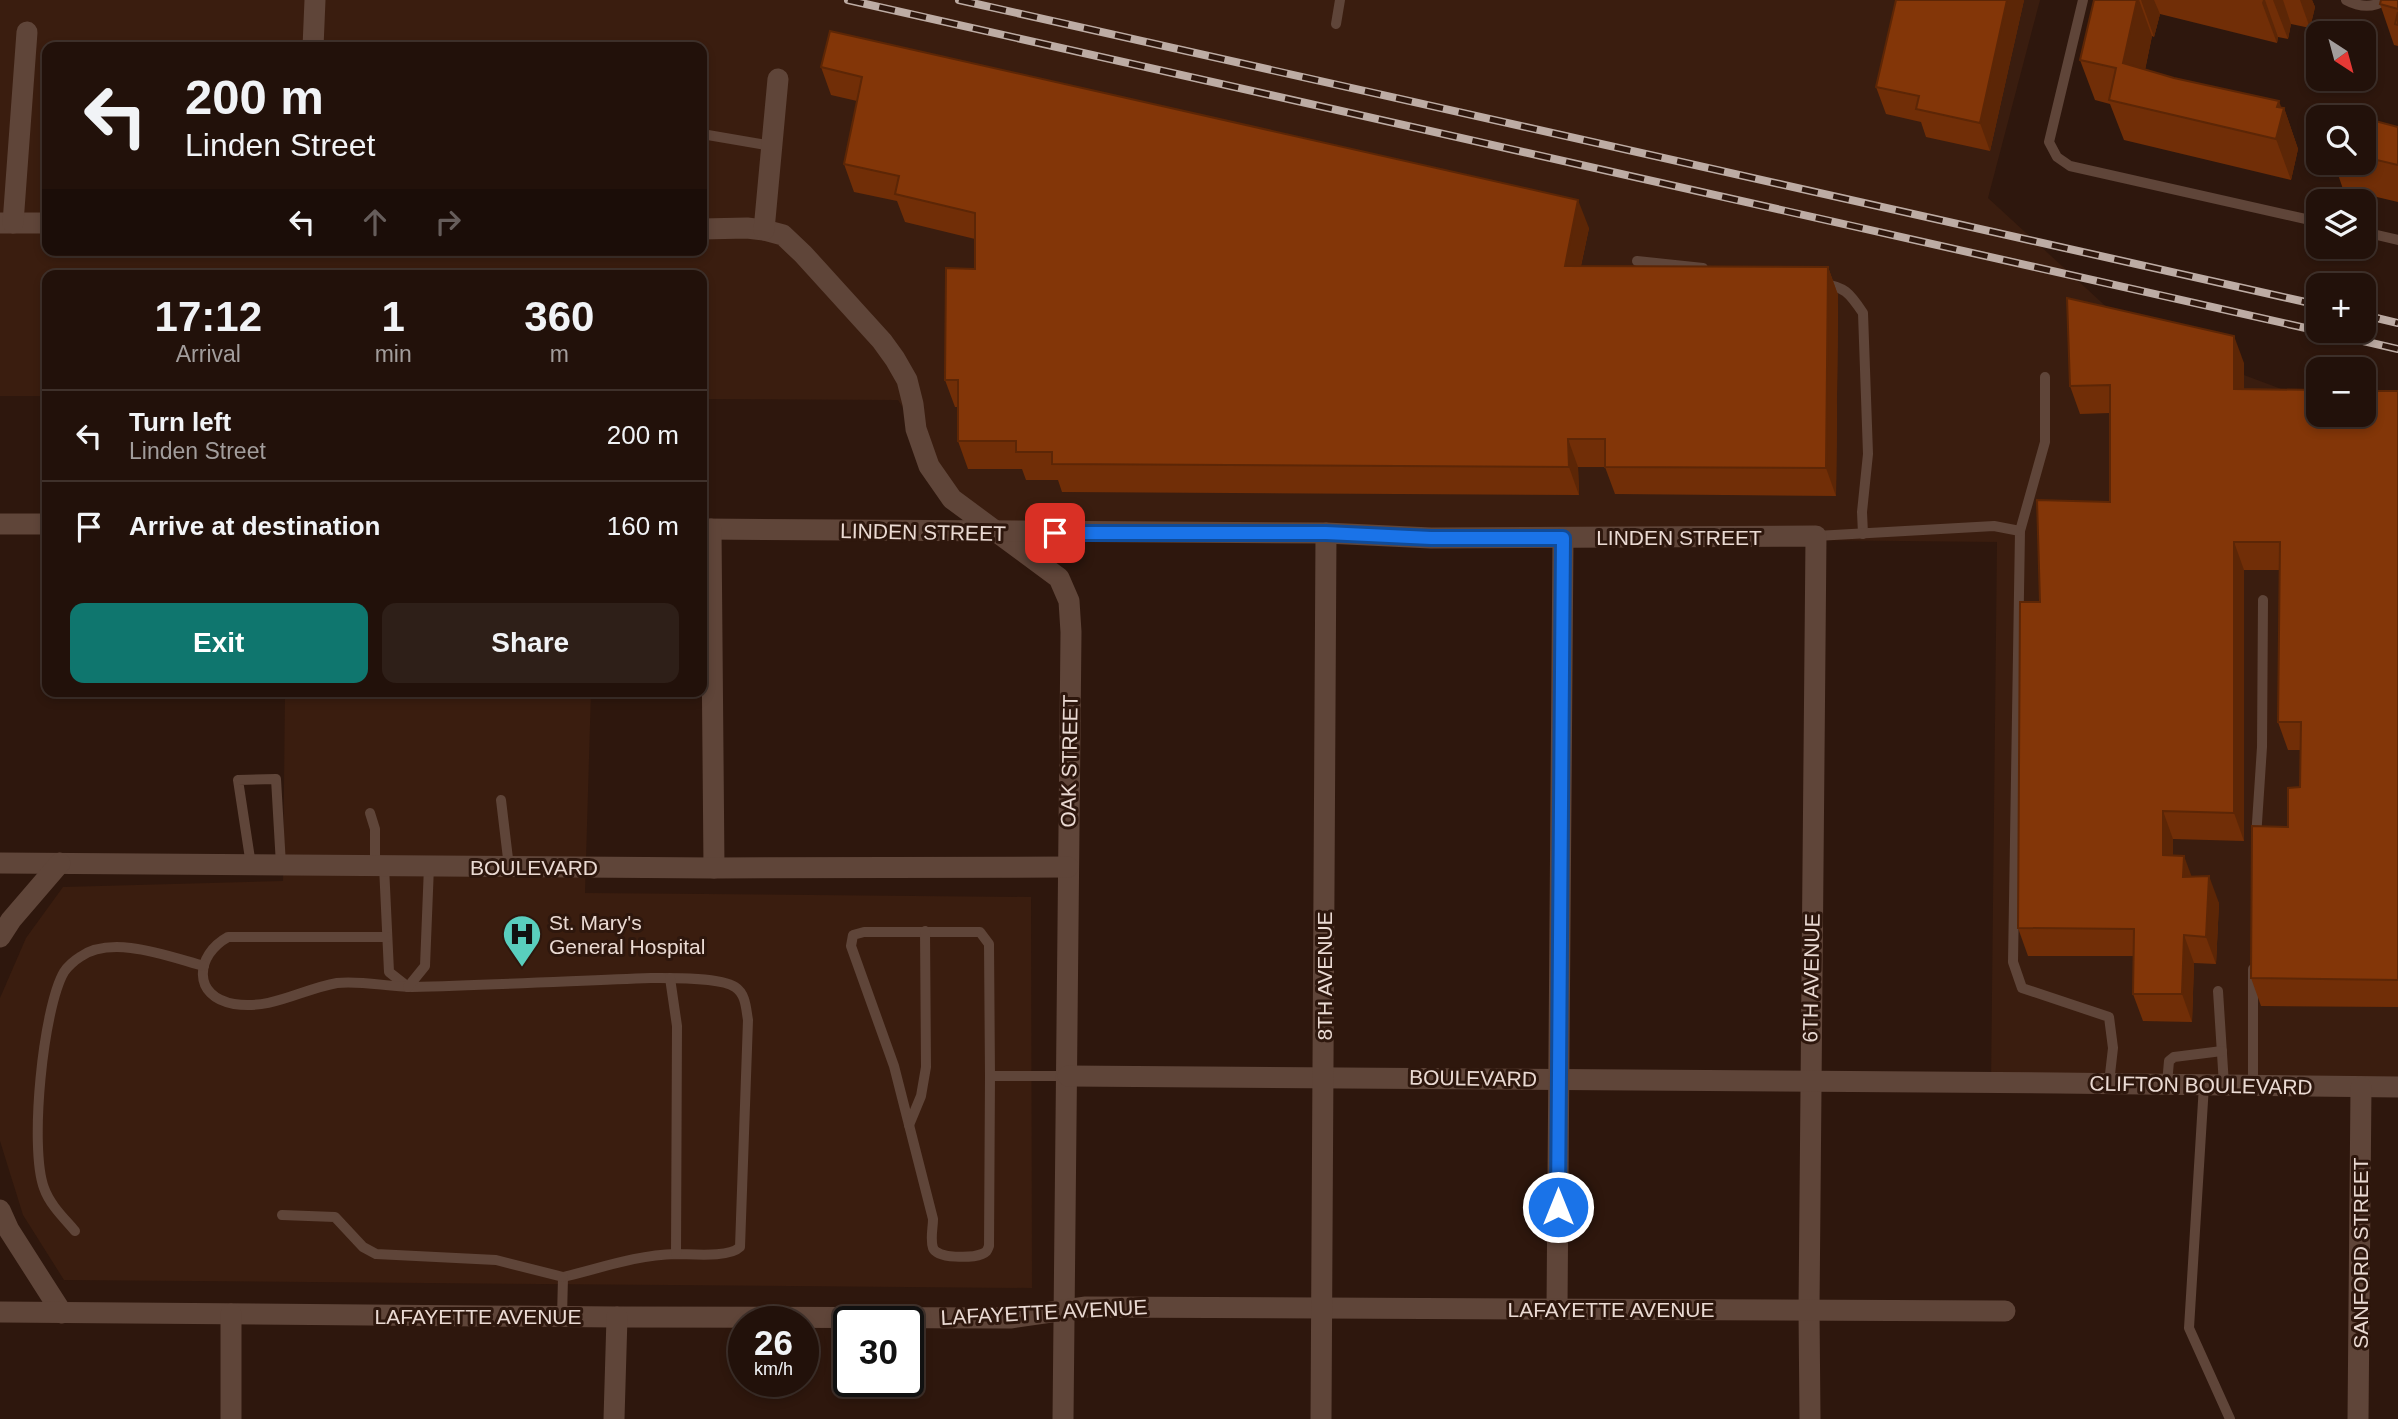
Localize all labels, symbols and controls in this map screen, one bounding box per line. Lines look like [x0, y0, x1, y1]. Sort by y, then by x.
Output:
north arrow [2306, 21, 2376, 91]
map controls [2306, 21, 2376, 427]
icon: left [70, 70, 161, 161]
text: 200 m [185, 70, 324, 124]
button: search [2306, 105, 2376, 175]
text: Linden Street [185, 127, 375, 163]
button: layers [2306, 189, 2376, 259]
icon: left [283, 203, 321, 241]
icon: ahead [356, 203, 394, 241]
icon: right [429, 203, 467, 241]
button: + [2306, 273, 2376, 343]
text: 17:12 [155, 293, 262, 340]
text: 1 [381, 293, 405, 340]
text: 360 [524, 293, 594, 340]
text: Arrival [176, 341, 241, 367]
text: min [375, 341, 412, 367]
text: m [550, 341, 569, 367]
button: − [2306, 357, 2376, 427]
text: Turn left [129, 407, 231, 437]
icon: left [70, 417, 108, 455]
text: 200 m [607, 420, 679, 450]
text: Linden Street [129, 438, 266, 464]
pin [1025, 503, 1085, 563]
icon: arrive [70, 508, 108, 546]
text: Arrive at destination [129, 511, 380, 541]
text: 160 m [607, 511, 679, 541]
icon: arrive [1036, 514, 1074, 552]
street label: LINDEN STREET [840, 519, 1006, 545]
street label: LINDEN STREET [1596, 526, 1762, 549]
button: Exit [70, 603, 368, 683]
button: Share [382, 603, 679, 683]
street label: OAK STREET [1056, 694, 1082, 828]
street label: BOULEVARD [470, 856, 598, 879]
place label: St. Mary's General Hospital [549, 911, 705, 958]
street label: 8TH AVENUE [1313, 911, 1336, 1041]
hospital icon: St. Mary's General Hospital [501, 913, 543, 968]
street label: 6TH AVENUE [1798, 913, 1824, 1043]
street label: BOULEVARD [1409, 1065, 1537, 1091]
street label: CLIFTON BOULEVARD [2089, 1072, 2313, 1098]
street label: SANFORD STREET [2349, 1157, 2372, 1349]
position arrow [1521, 1170, 1595, 1244]
street label: LAFAYETTE AVENUE [940, 1295, 1148, 1329]
street label: LAFAYETTE AVENUE [1508, 1298, 1714, 1321]
street label: LAFAYETTE AVENUE [375, 1305, 581, 1328]
speed limit sign: 30 [833, 1306, 924, 1397]
text: 26 [754, 1323, 793, 1362]
text: km/h [754, 1359, 793, 1379]

